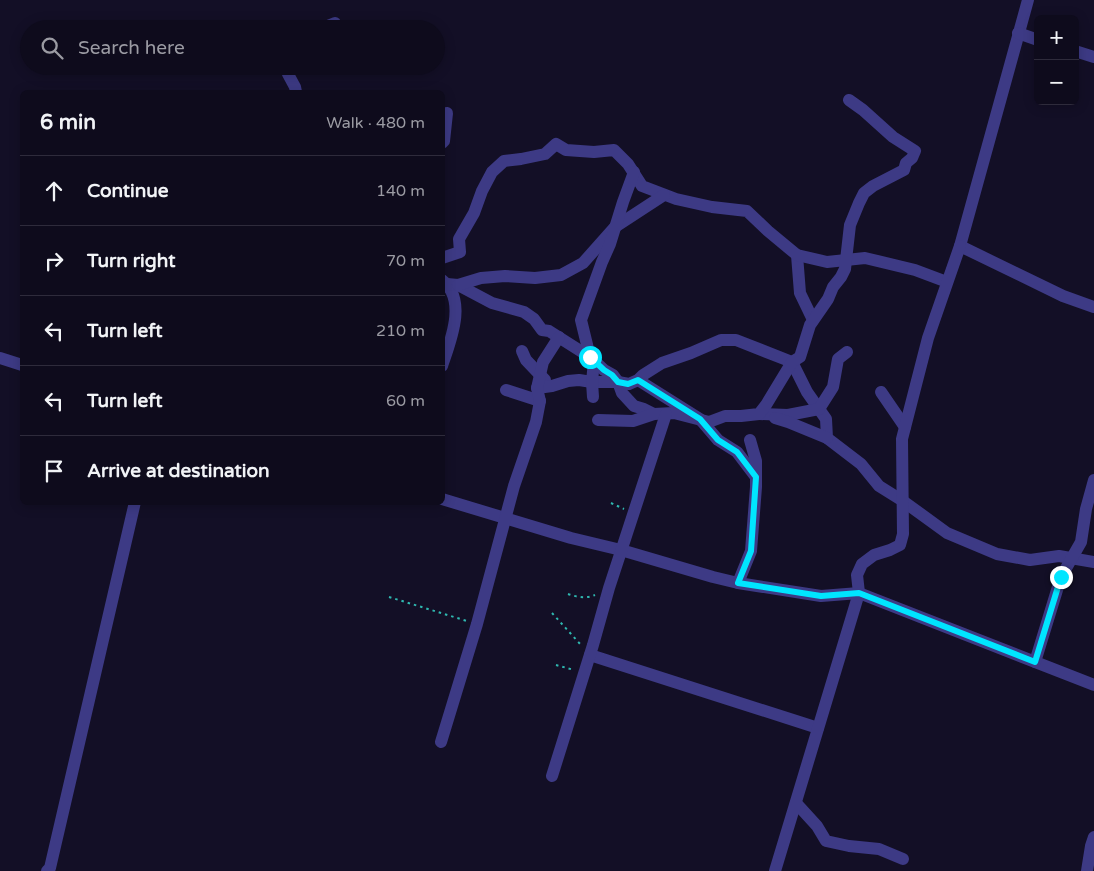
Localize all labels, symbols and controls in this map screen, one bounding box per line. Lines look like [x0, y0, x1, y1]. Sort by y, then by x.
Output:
map controls [1034, 15, 1079, 105]
button: + [1034, 15, 1079, 60]
search box [20, 20, 445, 75]
icon: search [38, 34, 66, 62]
text: Search here [78, 37, 185, 59]
button: − [1034, 60, 1079, 105]
text: 6 min [40, 110, 96, 135]
text: Walk · 480 m [326, 113, 425, 133]
icon: ahead [40, 177, 68, 205]
text: Continue [87, 180, 169, 202]
text: 140 m [376, 181, 425, 201]
icon: right [40, 247, 68, 275]
text: Turn right [87, 250, 175, 272]
text: 70 m [386, 251, 425, 271]
icon: left [40, 317, 68, 345]
text: Turn left [87, 320, 163, 342]
text: 210 m [376, 321, 425, 341]
route start [579, 346, 602, 369]
icon: left [40, 387, 68, 415]
text: Turn left [87, 390, 163, 412]
text: 60 m [386, 391, 425, 411]
icon: arrive [40, 457, 68, 485]
text: Arrive at destination [87, 460, 270, 482]
route end [1050, 566, 1073, 589]

